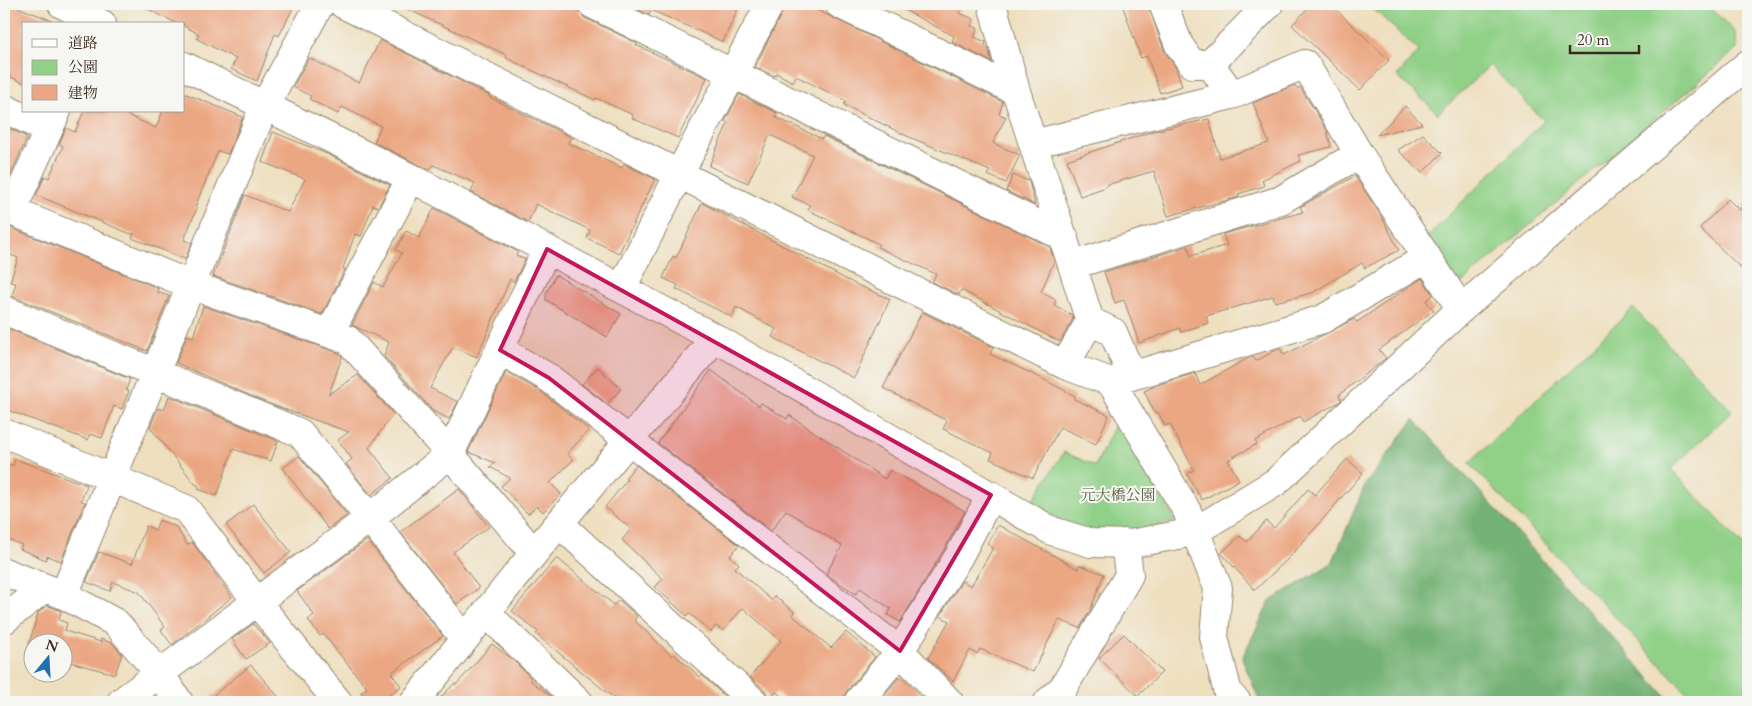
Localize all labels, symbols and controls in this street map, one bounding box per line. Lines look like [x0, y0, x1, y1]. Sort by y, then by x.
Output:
legend [22, 22, 185, 112]
scale bar [1570, 22, 1638, 54]
text: 20 m [1577, 30, 1609, 50]
text: 道路 [68, 33, 98, 53]
text: 公園 [68, 57, 98, 77]
text: 建物 [68, 83, 98, 103]
park label: 元大橋公園 [1080, 485, 1156, 505]
north arrow [22, 634, 72, 684]
text: N [43, 635, 61, 657]

